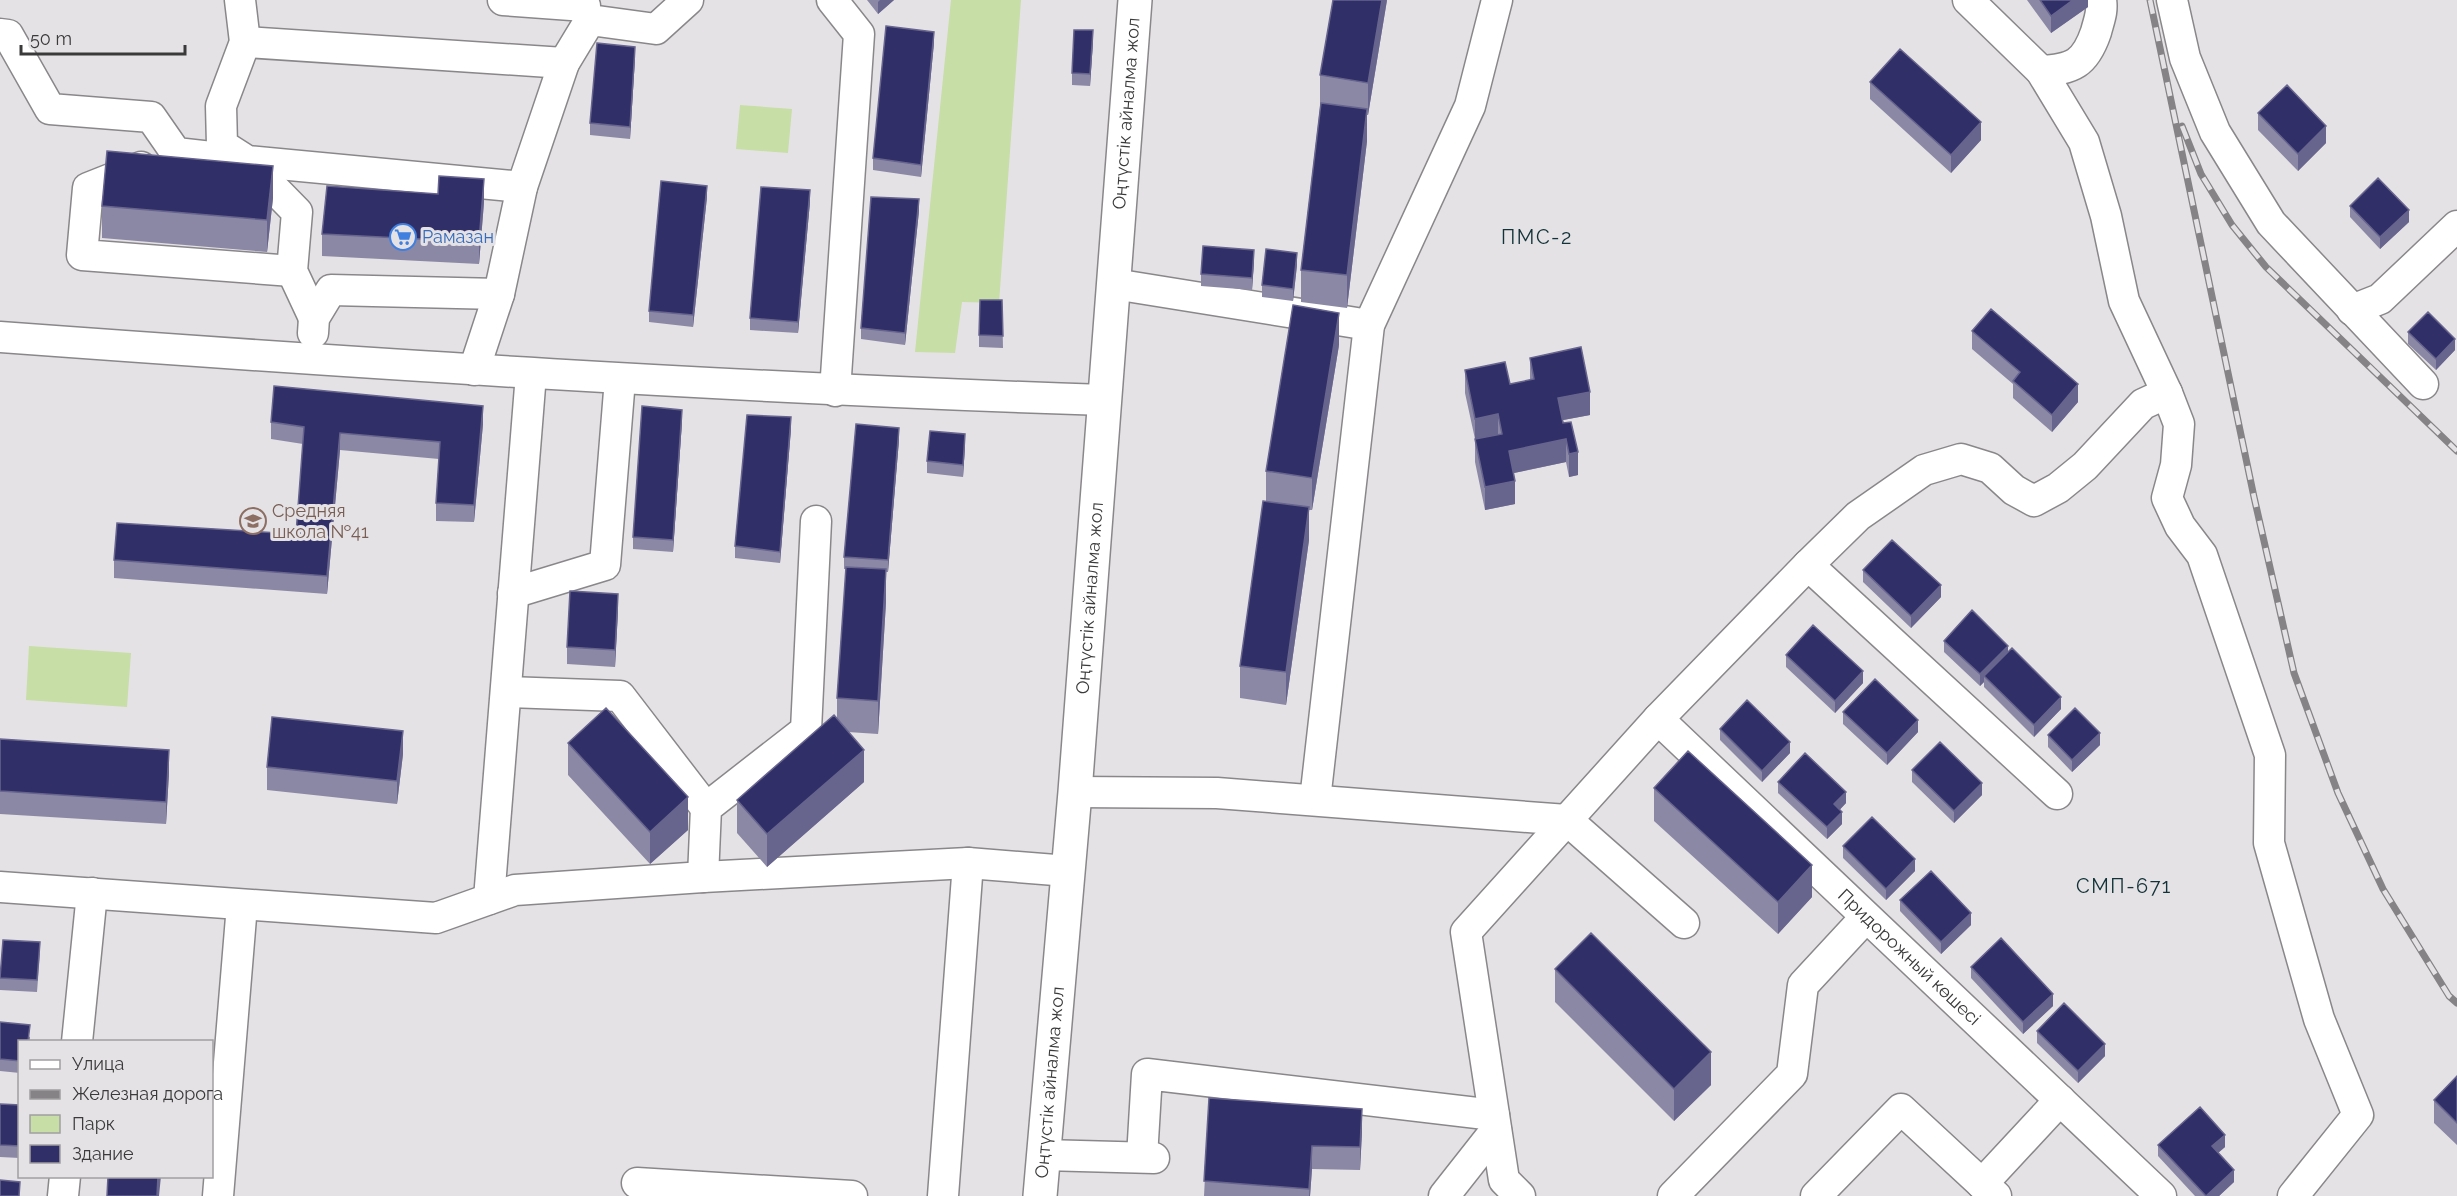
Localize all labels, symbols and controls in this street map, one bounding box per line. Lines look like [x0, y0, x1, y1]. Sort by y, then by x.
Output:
street label: Оңтүстік айналма жол [1108, 17, 1144, 210]
scale bar [21, 18, 184, 56]
text: 50 m [30, 28, 72, 49]
supermarket icon: Рамазан [388, 222, 418, 252]
district label: ПМС-2 [1501, 225, 1573, 249]
place label: Рамазан [422, 226, 494, 247]
place label: Средняя школа №41 [272, 500, 369, 542]
street label: Оңтүстік айналма жол [1071, 501, 1107, 695]
school or university icon: Средняя школа №41 [238, 506, 268, 536]
district label: СМП-671 [2076, 874, 2172, 898]
street label: Придорожный көшесі [1834, 884, 1985, 1029]
street label: Оңтүстік айналма жол [1031, 986, 1068, 1179]
legend [18, 1040, 213, 1178]
text: Улица [72, 1053, 124, 1074]
text: Железная дорога [72, 1083, 223, 1104]
text: Парк [72, 1113, 115, 1134]
text: Здание [72, 1143, 134, 1164]

